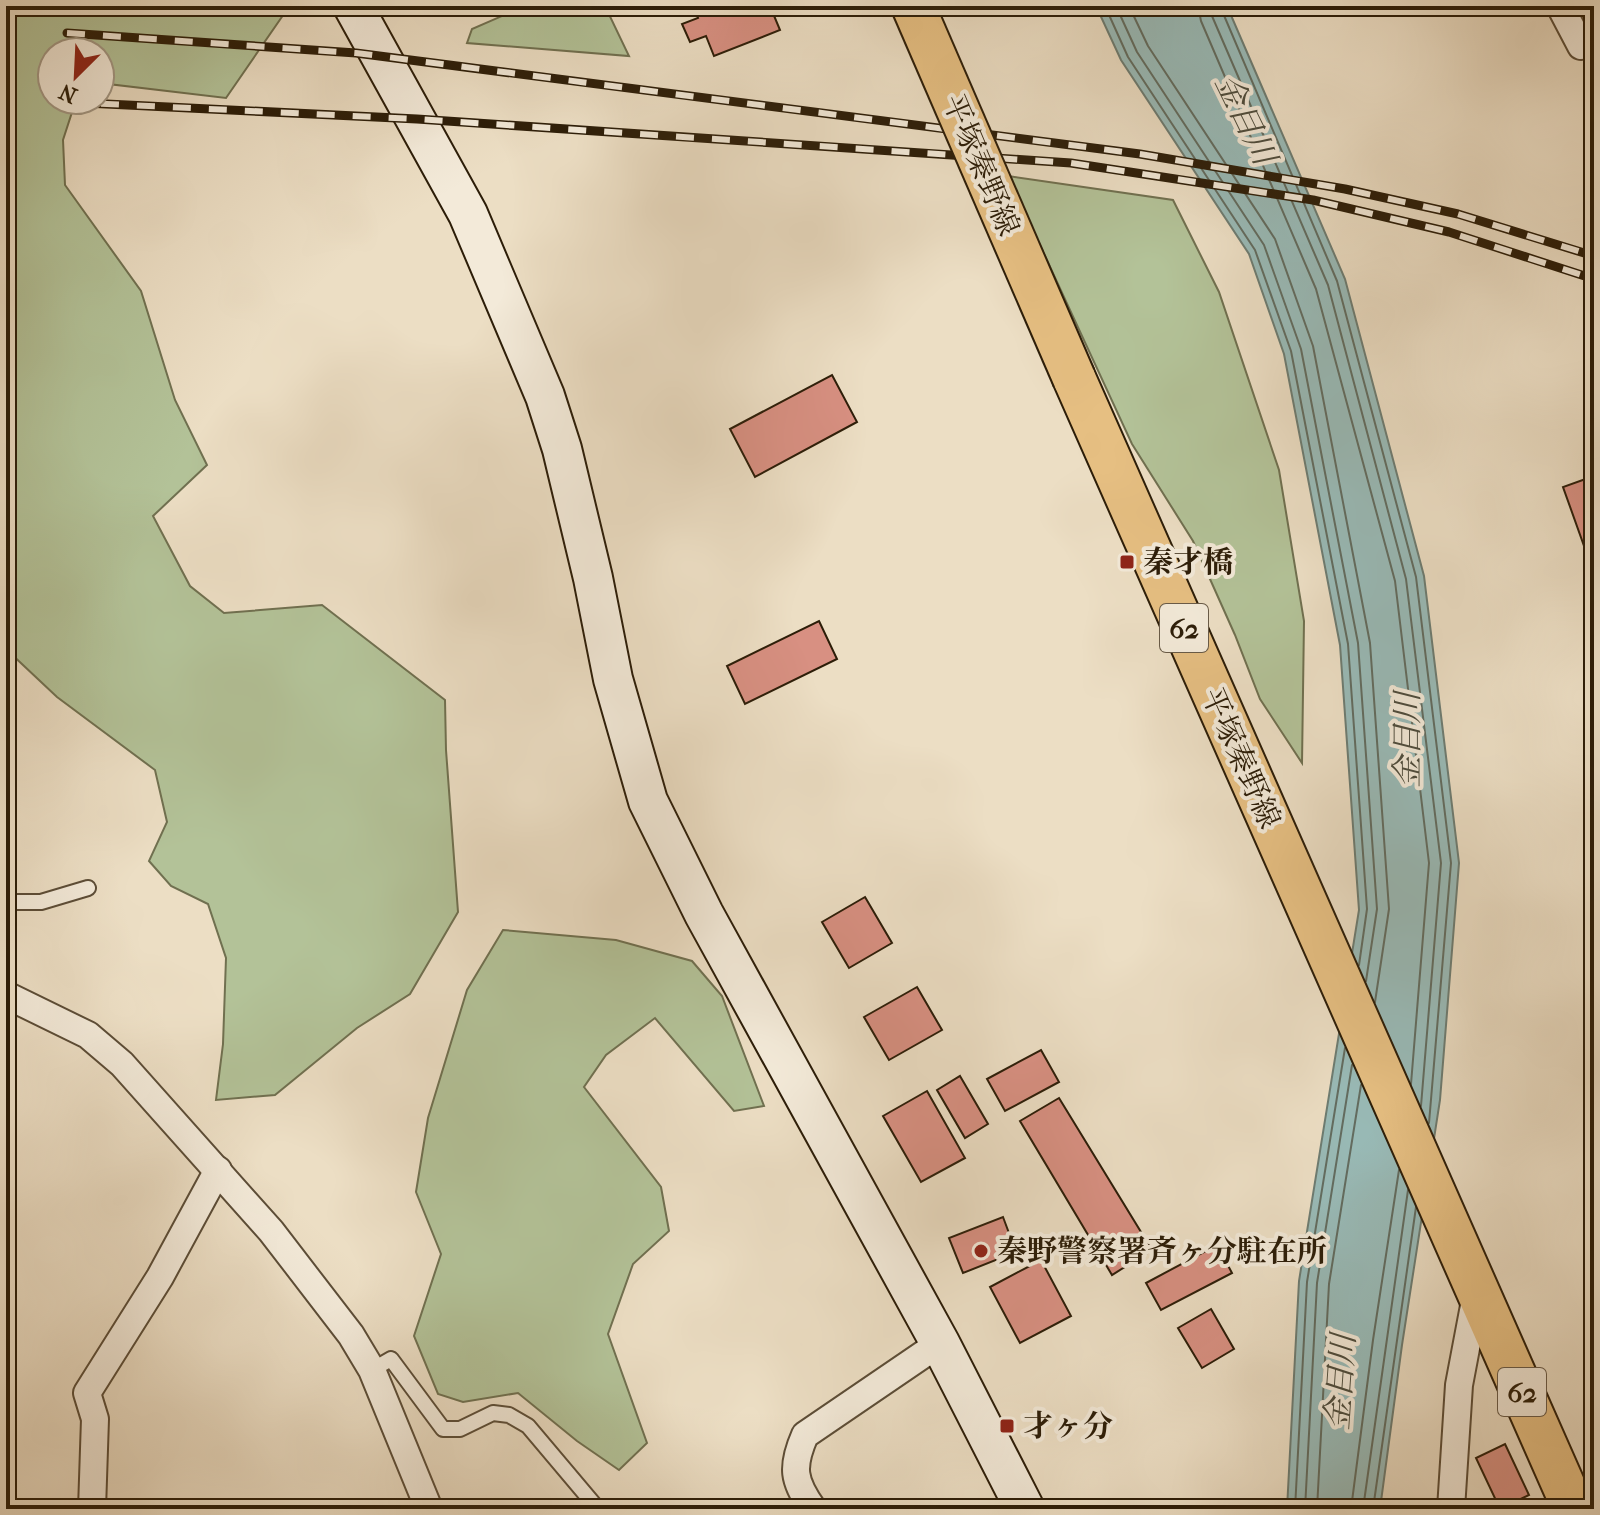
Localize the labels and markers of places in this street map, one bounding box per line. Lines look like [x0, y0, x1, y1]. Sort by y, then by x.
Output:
place label: 秦才橋 [1143, 545, 1233, 580]
marker: 秦才橋 [1118, 553, 1136, 571]
place label: 秦野警察署斉ヶ分駐在所 [997, 1234, 1327, 1269]
marker: 秦野警察署斉ヶ分駐在所 [972, 1242, 990, 1260]
place label: 才ヶ分 [1023, 1409, 1113, 1444]
marker: 才ヶ分 [998, 1417, 1016, 1435]

